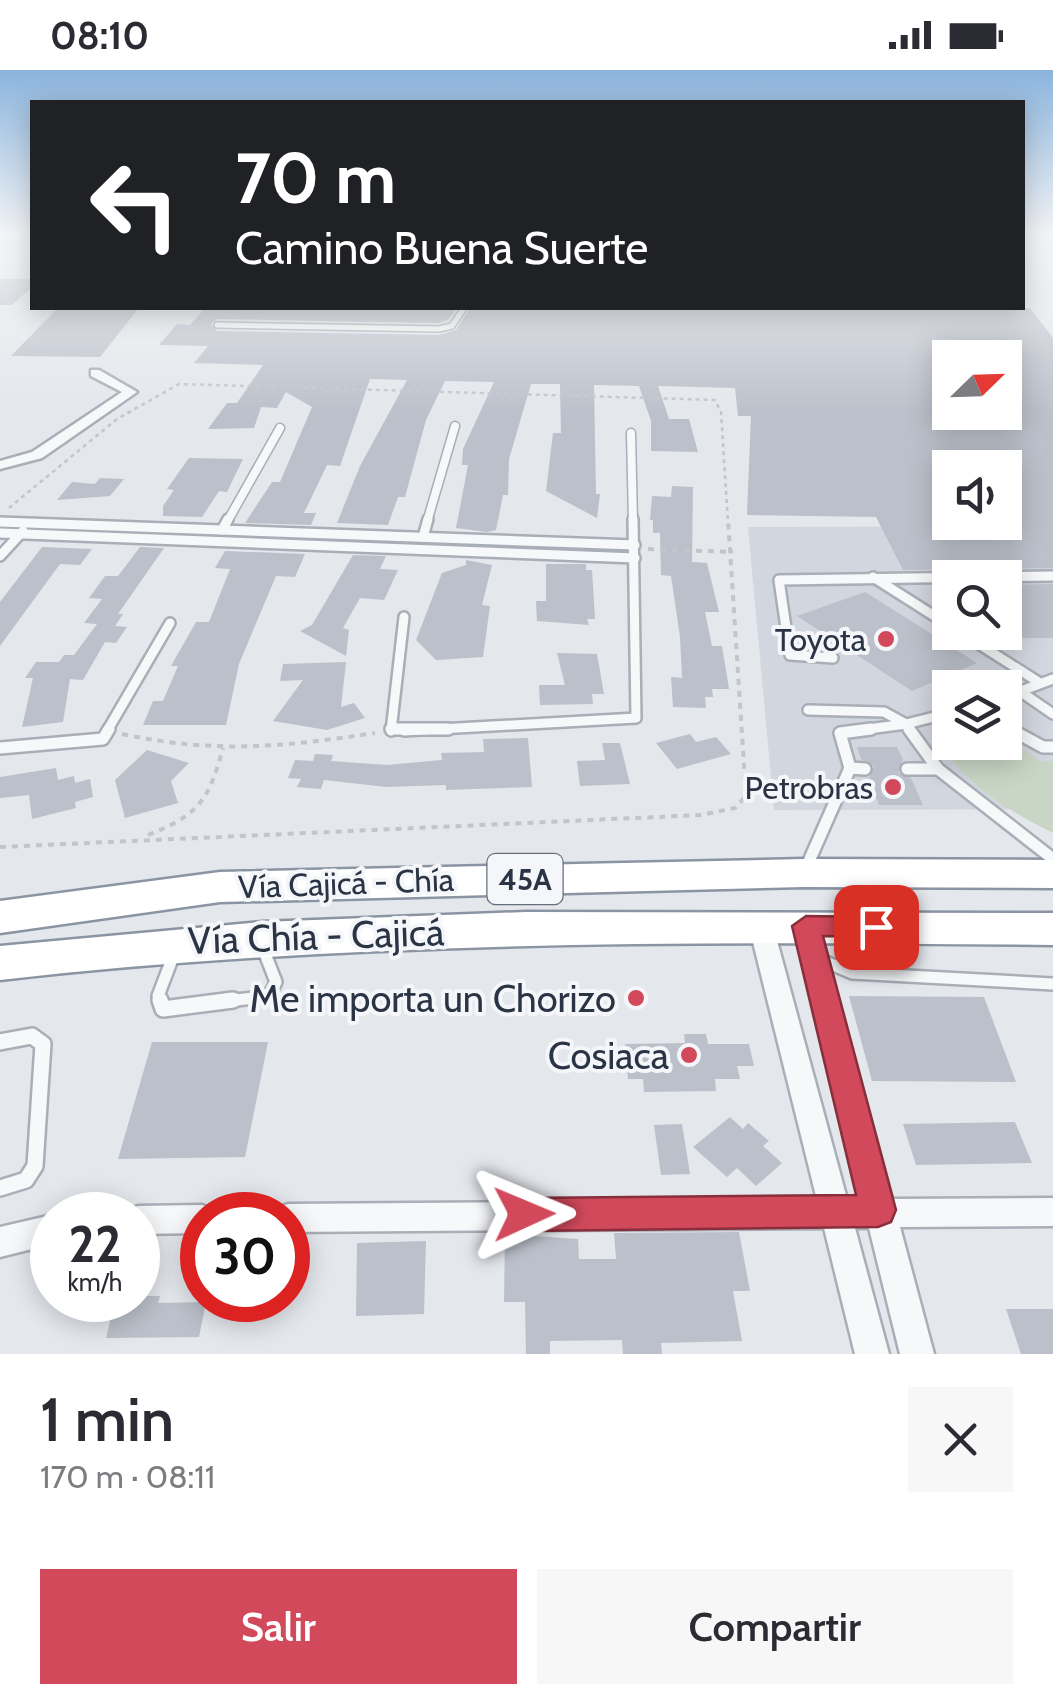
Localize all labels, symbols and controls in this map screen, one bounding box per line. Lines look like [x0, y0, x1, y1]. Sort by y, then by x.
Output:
text: 08:10 [50, 12, 149, 59]
text: 70 m [235, 135, 396, 221]
icon: left [70, 140, 200, 270]
text: Camino Buena Suerte [235, 221, 648, 275]
north arrow [932, 340, 1022, 430]
map controls [932, 340, 1022, 760]
button: sound [932, 450, 1022, 540]
button: search [932, 560, 1022, 650]
place label: Toyota [775, 620, 867, 659]
marker: Toyota [875, 628, 897, 650]
button: layers [932, 670, 1022, 760]
place label: Petrobras [744, 768, 873, 807]
marker: Petrobras [882, 776, 904, 798]
road number: 45A [488, 854, 562, 904]
street label: Vía Cajicá - Chía [237, 860, 455, 906]
pin [834, 885, 919, 970]
icon: arrive [849, 900, 904, 955]
street label: Vía Chía - Cajicá [187, 908, 445, 964]
place label: Me importa un Chorizo [249, 975, 616, 1022]
marker: Me importa un Chorizo [625, 987, 647, 1009]
place label: Cosiaca [548, 1032, 669, 1079]
marker: Cosiaca [678, 1044, 700, 1066]
position arrow [472, 1162, 576, 1266]
speed limit sign: 30 [180, 1192, 310, 1322]
text: 22 [69, 1214, 121, 1275]
text: km/h [68, 1267, 122, 1297]
text: 1 min [40, 1383, 174, 1456]
button: close [908, 1387, 1013, 1492]
text: 170 m · 08:11 [40, 1457, 215, 1496]
button: Salir [40, 1569, 517, 1684]
button: Compartir [537, 1569, 1013, 1684]

